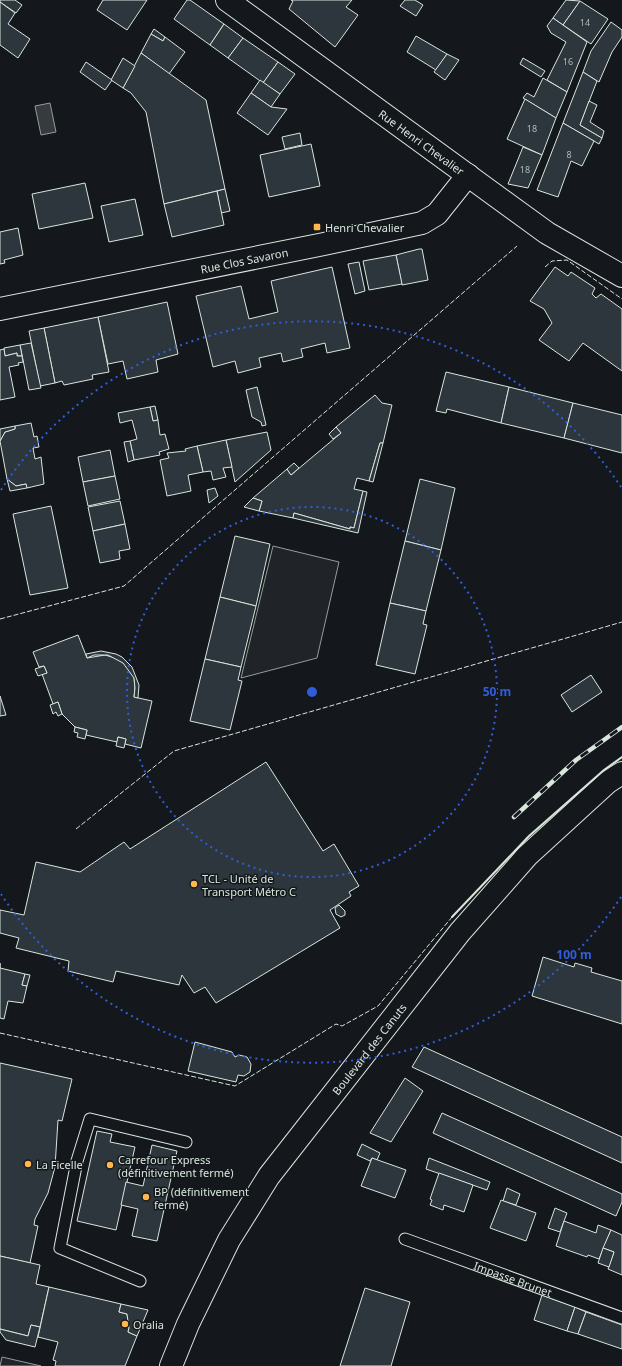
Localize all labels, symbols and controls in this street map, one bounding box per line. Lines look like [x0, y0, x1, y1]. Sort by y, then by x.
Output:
house number: 14 [580, 16, 590, 29]
house number: 16 [563, 55, 573, 68]
street label: Rue Henri Chevalier [376, 106, 468, 178]
house number: 18 [527, 122, 537, 135]
house number: 8 [566, 148, 572, 161]
house number: 18 [520, 163, 530, 176]
place label: Henri Chevalier [325, 220, 405, 235]
marker: Henri Chevalier [312, 222, 322, 232]
street label: Rue Clos Savaron [199, 244, 289, 276]
text: 50 m [483, 683, 511, 700]
centre of rings [305, 685, 319, 699]
place label: TCL - Unité de Transport Métro C [202, 871, 296, 899]
marker: TCL - Unité de Transport Métro C [189, 879, 199, 889]
text: 100 m [556, 946, 592, 963]
street label: Boulevard des Canuts [328, 1000, 409, 1097]
place label: Carrefour Express (définitivement fermé) [118, 1152, 234, 1180]
place label: La Ficelle [36, 1157, 83, 1172]
marker: La Ficelle [23, 1159, 33, 1169]
marker: Carrefour Express (définitivement fermé) [105, 1160, 115, 1170]
place label: BP (définitivement fermé) [154, 1184, 249, 1212]
marker: BP (définitivement fermé) [141, 1192, 151, 1202]
street label: Impasse Brunet [472, 1257, 554, 1299]
place label: Oralia [133, 1317, 164, 1332]
marker: Oralia [120, 1319, 130, 1329]

